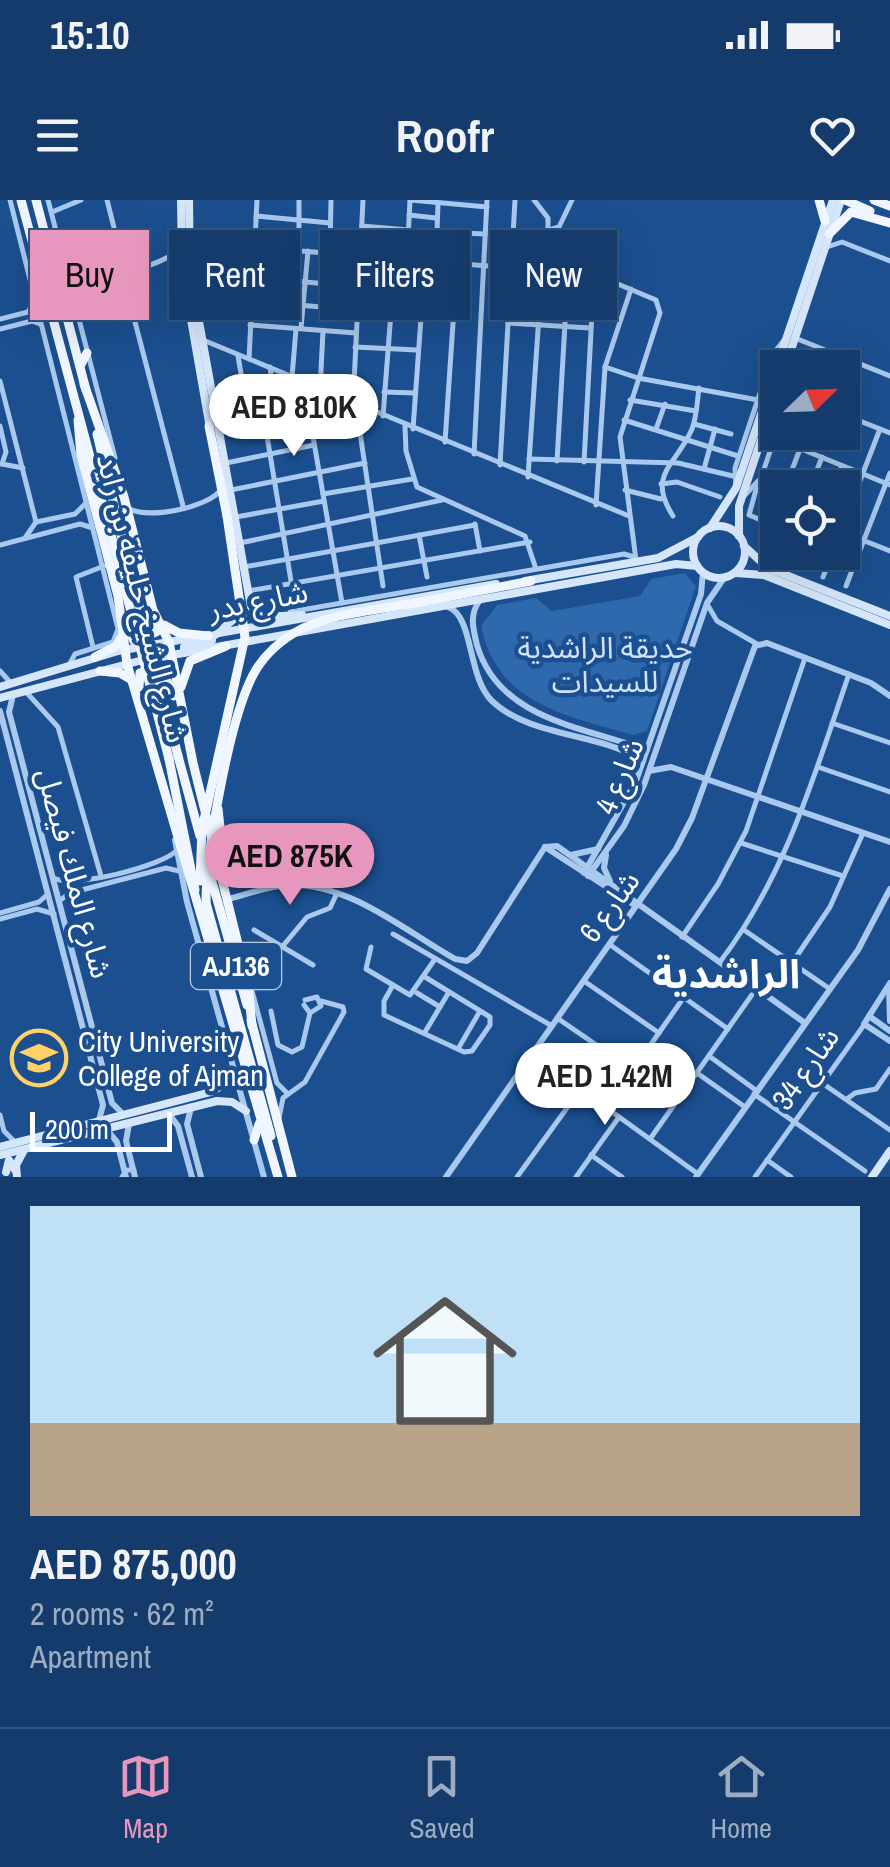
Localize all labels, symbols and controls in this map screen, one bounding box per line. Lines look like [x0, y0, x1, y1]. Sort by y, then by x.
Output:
text: 15:10 [50, 10, 130, 61]
text: Roofr [396, 105, 494, 166]
icon: menu [30, 108, 85, 163]
icon: heart [805, 108, 860, 163]
chip: Buy [30, 230, 149, 320]
chip: Rent [169, 230, 300, 320]
chip: Filters [320, 230, 470, 320]
chip: New [490, 230, 617, 320]
north arrow [760, 350, 860, 450]
map controls [760, 350, 860, 570]
pin: AED 810K [191, 374, 397, 459]
text: AED 810K [231, 385, 357, 428]
street label: شارع الشيخ خليفة بن زايد [85, 449, 198, 747]
button: locate [760, 470, 860, 570]
street label: شارع بدر [204, 571, 312, 632]
park label: حديقة الراشدية للسيدات [517, 627, 693, 701]
street label: شارع 4 [585, 732, 656, 821]
street label: شارع الملك فيصل [25, 763, 122, 983]
pin: AED 875K [187, 823, 393, 908]
text: AED 875K [227, 834, 353, 877]
street label: شارع 6 [570, 862, 651, 951]
road number: AJ136 [191, 943, 281, 989]
district label: الراشدية [652, 947, 800, 1000]
street label: شارع 34 [762, 1019, 850, 1119]
place label: City University College of Ajman [78, 1021, 264, 1095]
school or university icon: City University College of Ajman [9, 1028, 69, 1088]
pin: AED 1.42M [491, 1043, 719, 1128]
text: AED 1.42M [537, 1054, 673, 1097]
scale bar [30, 1107, 172, 1151]
text: 200 m [45, 1110, 109, 1148]
icon: home [355, 1271, 535, 1451]
text: AED 875,000 [30, 1536, 237, 1592]
text: 2 rooms · 62 m² [30, 1592, 214, 1635]
text: Apartment [30, 1635, 151, 1678]
tab: Map [118, 1749, 173, 1847]
tab: Saved [409, 1749, 474, 1847]
tab: Home [711, 1749, 772, 1847]

